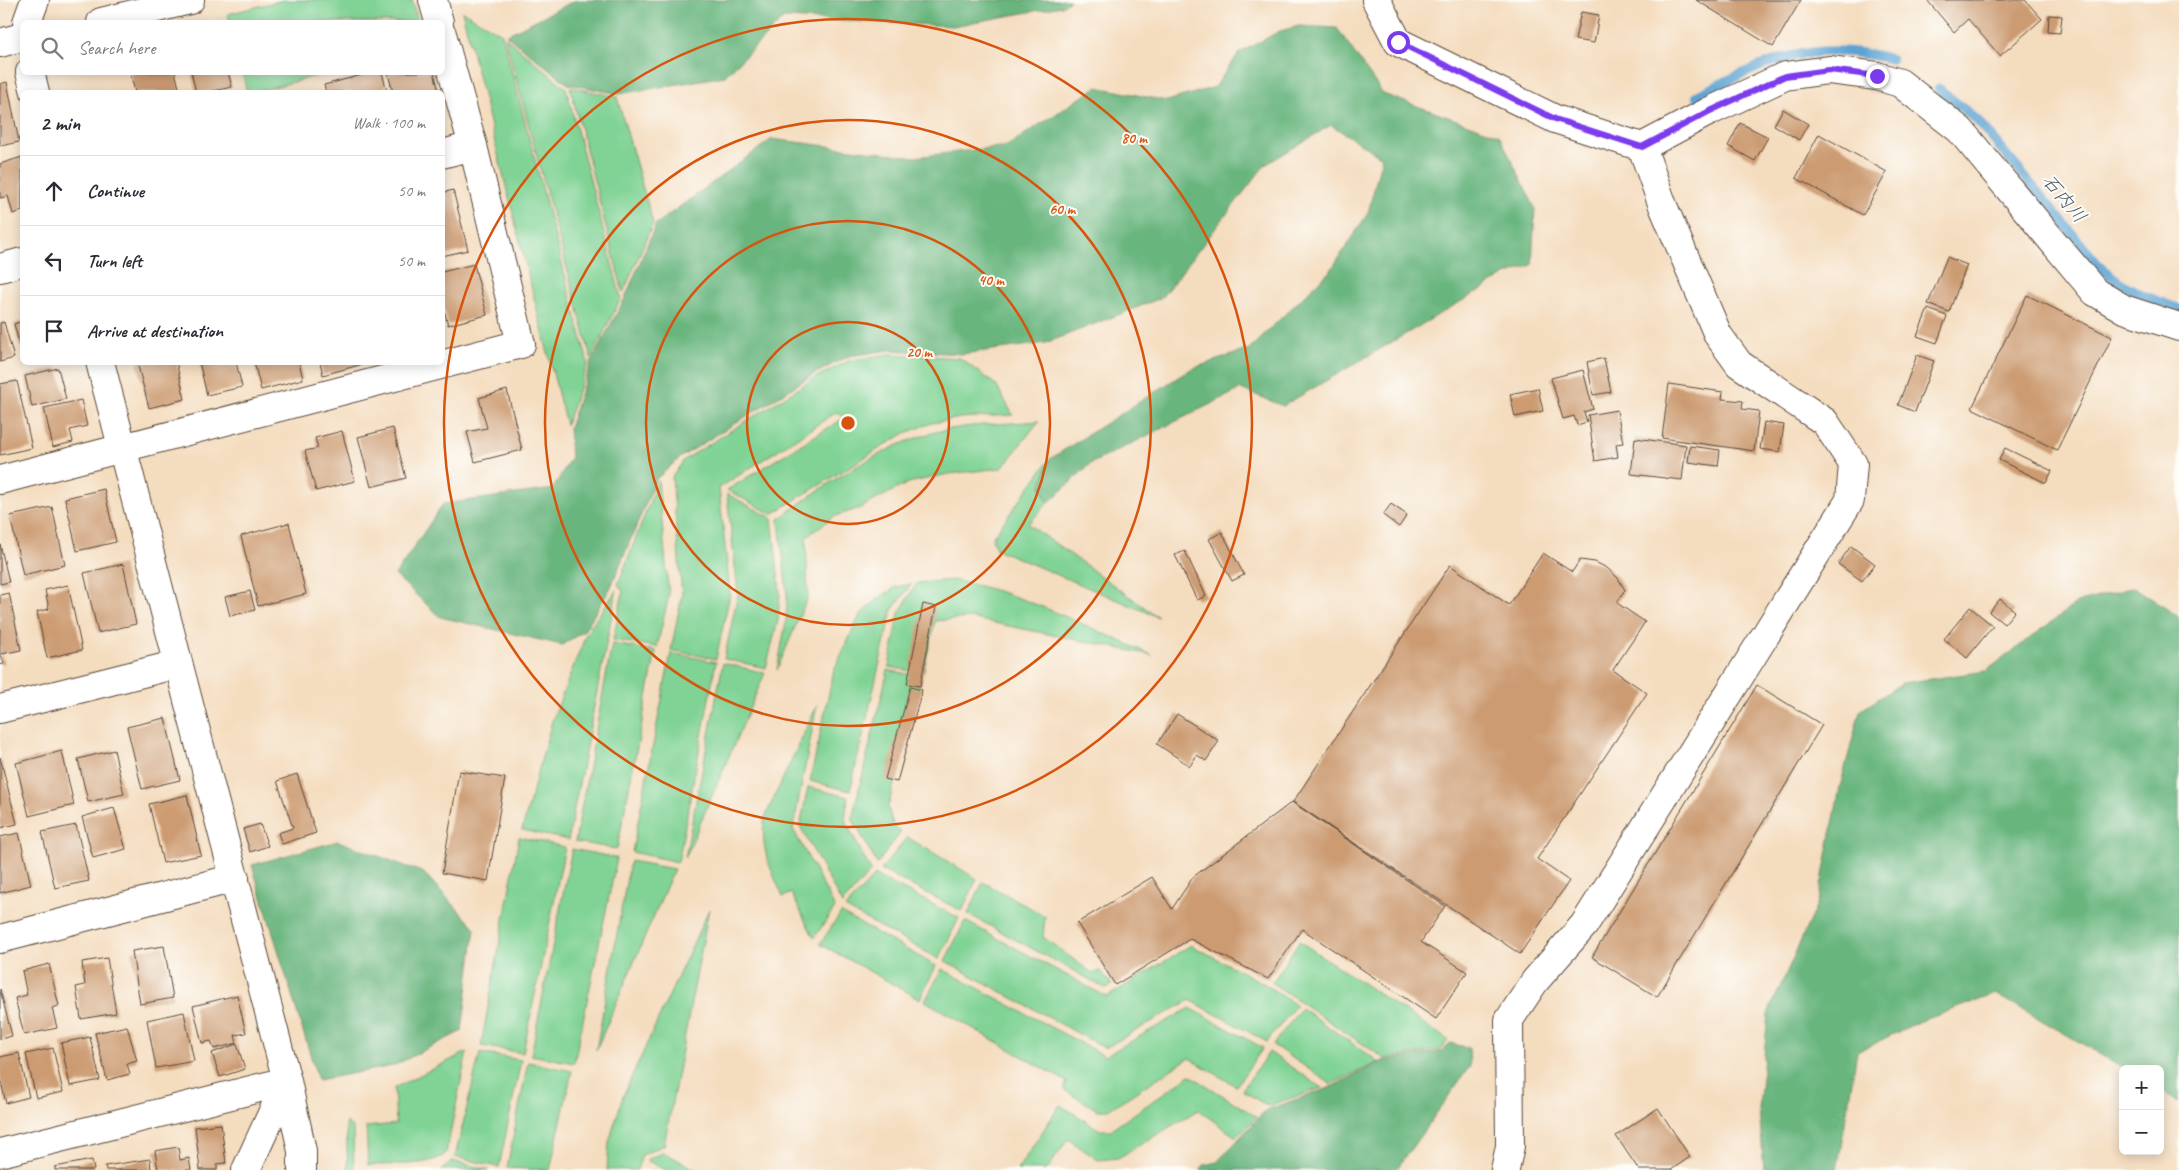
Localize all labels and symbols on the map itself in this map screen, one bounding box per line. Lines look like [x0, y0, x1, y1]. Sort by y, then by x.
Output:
route start [1387, 31, 1410, 54]
route end [1866, 65, 1889, 88]
text: 80 m [1121, 129, 1148, 148]
water label: 石内川 [2037, 169, 2092, 228]
text: 60 m [1049, 200, 1076, 219]
text: 40 m [978, 271, 1005, 290]
text: 20 m [906, 343, 933, 362]
centre of rings [839, 414, 857, 432]

